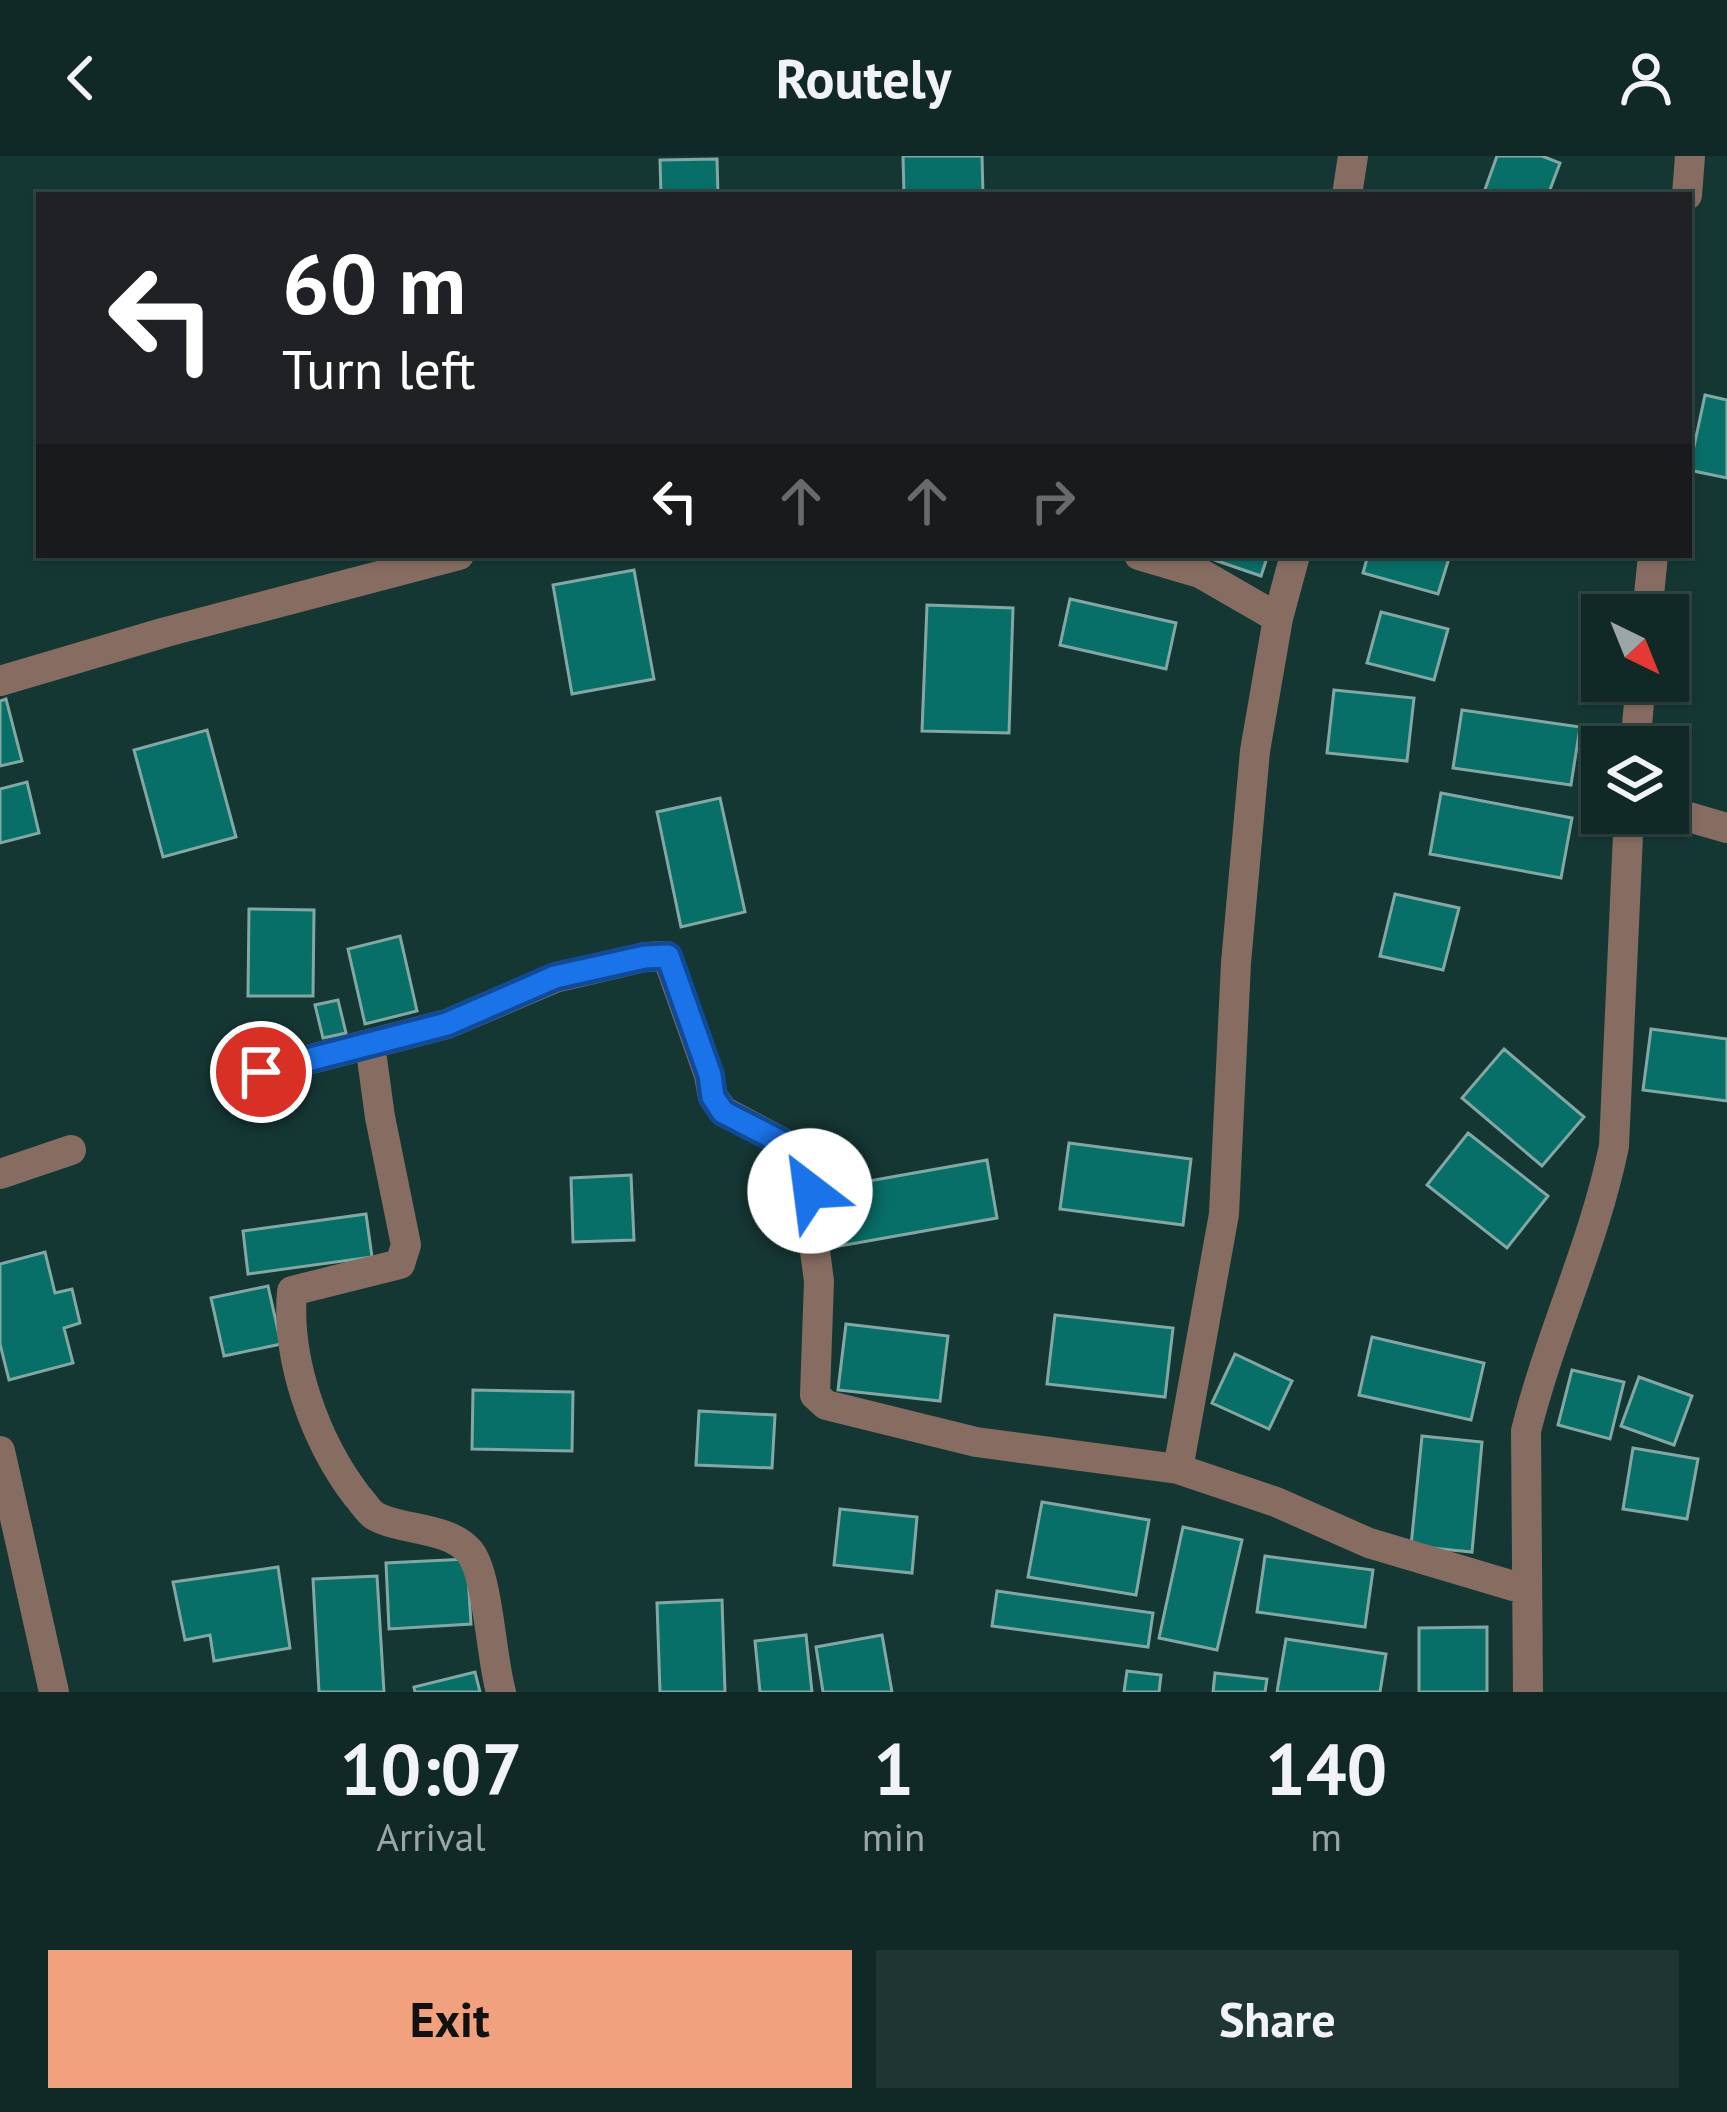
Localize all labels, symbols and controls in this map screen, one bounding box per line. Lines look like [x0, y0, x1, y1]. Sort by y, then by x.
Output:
text: Routely [776, 43, 951, 113]
icon: back [48, 45, 114, 111]
icon: person [1613, 45, 1679, 111]
text: 60 m [282, 228, 466, 337]
icon: left [84, 240, 240, 396]
text: Turn left [282, 334, 476, 404]
icon: left [642, 468, 708, 534]
icon: ahead [768, 468, 834, 534]
icon: ahead [894, 468, 960, 534]
icon: right [1020, 468, 1086, 534]
north arrow [1581, 594, 1689, 702]
map controls [1581, 594, 1689, 834]
button: layers [1581, 726, 1689, 834]
pin [210, 1021, 312, 1123]
icon: arrive [228, 1039, 294, 1105]
position arrow [747, 1128, 873, 1254]
text: 10:07 [340, 1722, 522, 1815]
text: 1 [873, 1722, 914, 1815]
text: 140 [1265, 1722, 1387, 1815]
text: Arrival [376, 1811, 486, 1862]
text: min [862, 1811, 925, 1862]
text: m [1310, 1811, 1342, 1862]
button: Exit [48, 1950, 852, 2088]
button: Share [876, 1950, 1679, 2088]

